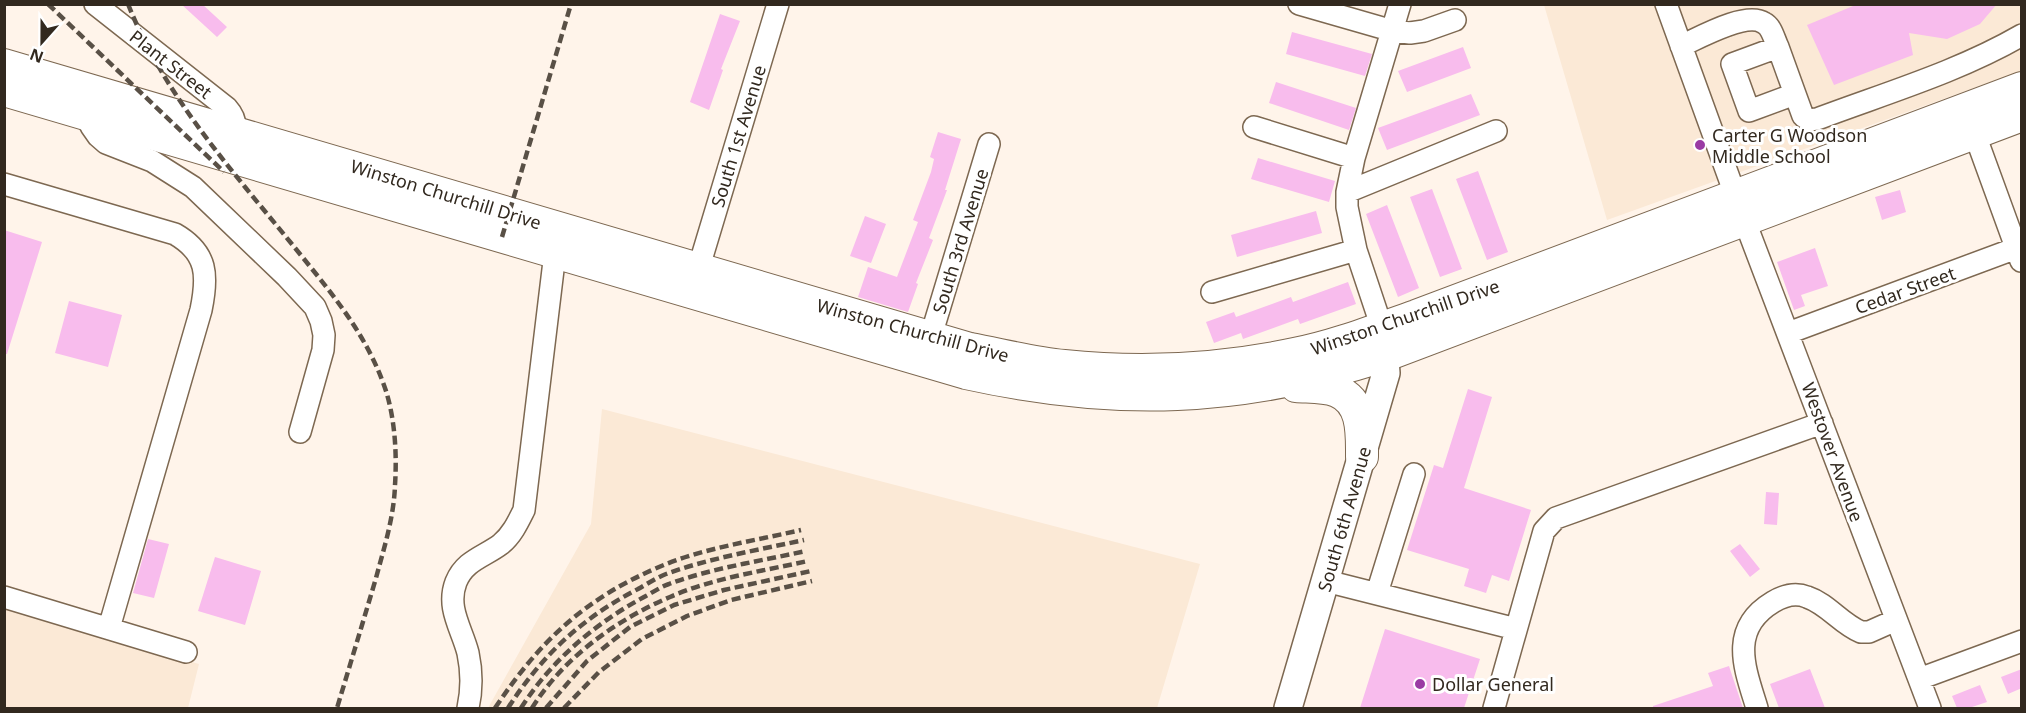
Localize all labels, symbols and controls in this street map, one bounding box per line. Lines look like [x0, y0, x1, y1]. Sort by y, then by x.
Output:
north arrow [12, 12, 72, 72]
street label: Plant Street [125, 24, 217, 104]
text: N [27, 43, 47, 69]
street label: South 1st Avenue [705, 62, 771, 210]
place label: Carter G Woodson Middle School [1712, 123, 1867, 168]
marker: Carter G Woodson Middle School [1693, 138, 1707, 152]
street label: Winston Churchill Drive [348, 154, 544, 234]
street label: South 3rd Avenue [927, 166, 993, 316]
street label: Cedar Street [1852, 261, 1959, 319]
street label: Winston Churchill Drive [1308, 273, 1502, 361]
street label: Winston Churchill Drive [814, 293, 1012, 367]
street label: Westover Avenue [1797, 379, 1869, 525]
street label: South 6th Avenue [1312, 444, 1376, 594]
place label: Dollar General [1432, 672, 1554, 696]
marker: Dollar General [1413, 677, 1427, 691]

